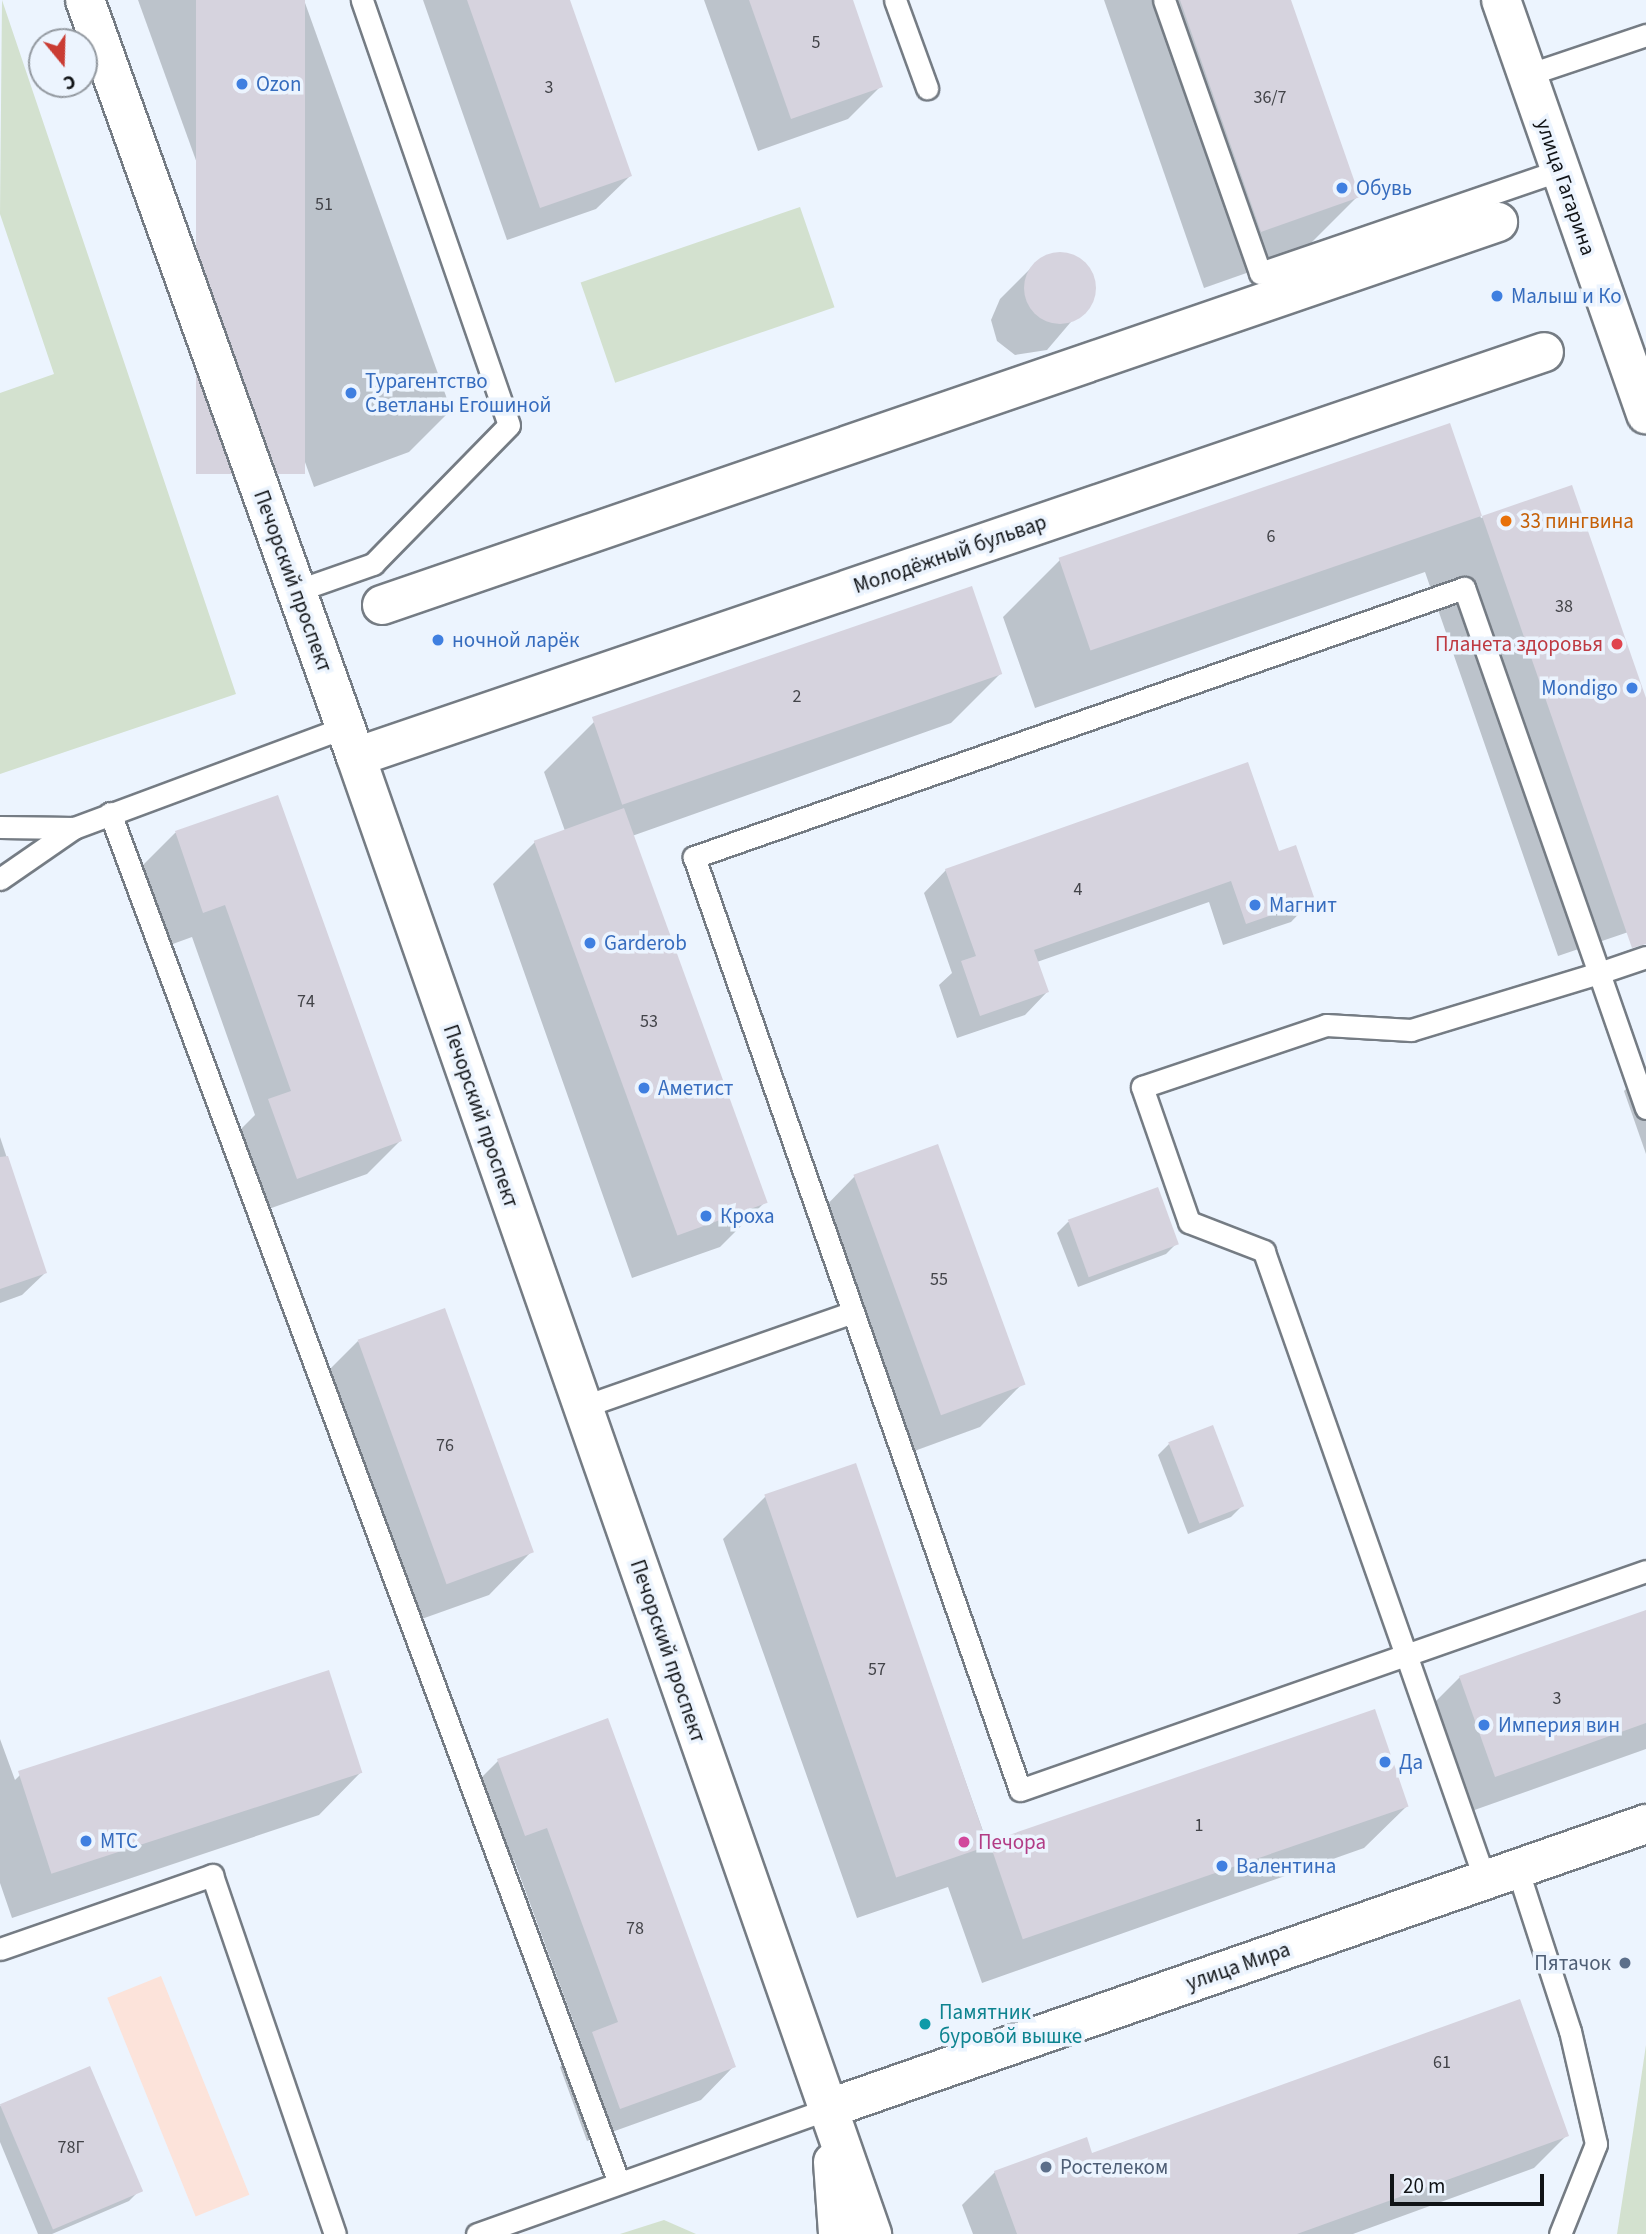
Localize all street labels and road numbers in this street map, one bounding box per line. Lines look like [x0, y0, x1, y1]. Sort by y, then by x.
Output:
street label: улица Гагарина [1531, 115, 1601, 259]
street label: Печорский проспект [248, 487, 338, 675]
street label: Молодёжный бульвар [850, 509, 1050, 599]
street label: Печорский проспект [438, 1021, 524, 1211]
street label: Печорский проспект [625, 1556, 711, 1746]
street label: улица Мира [1183, 1936, 1293, 1996]

